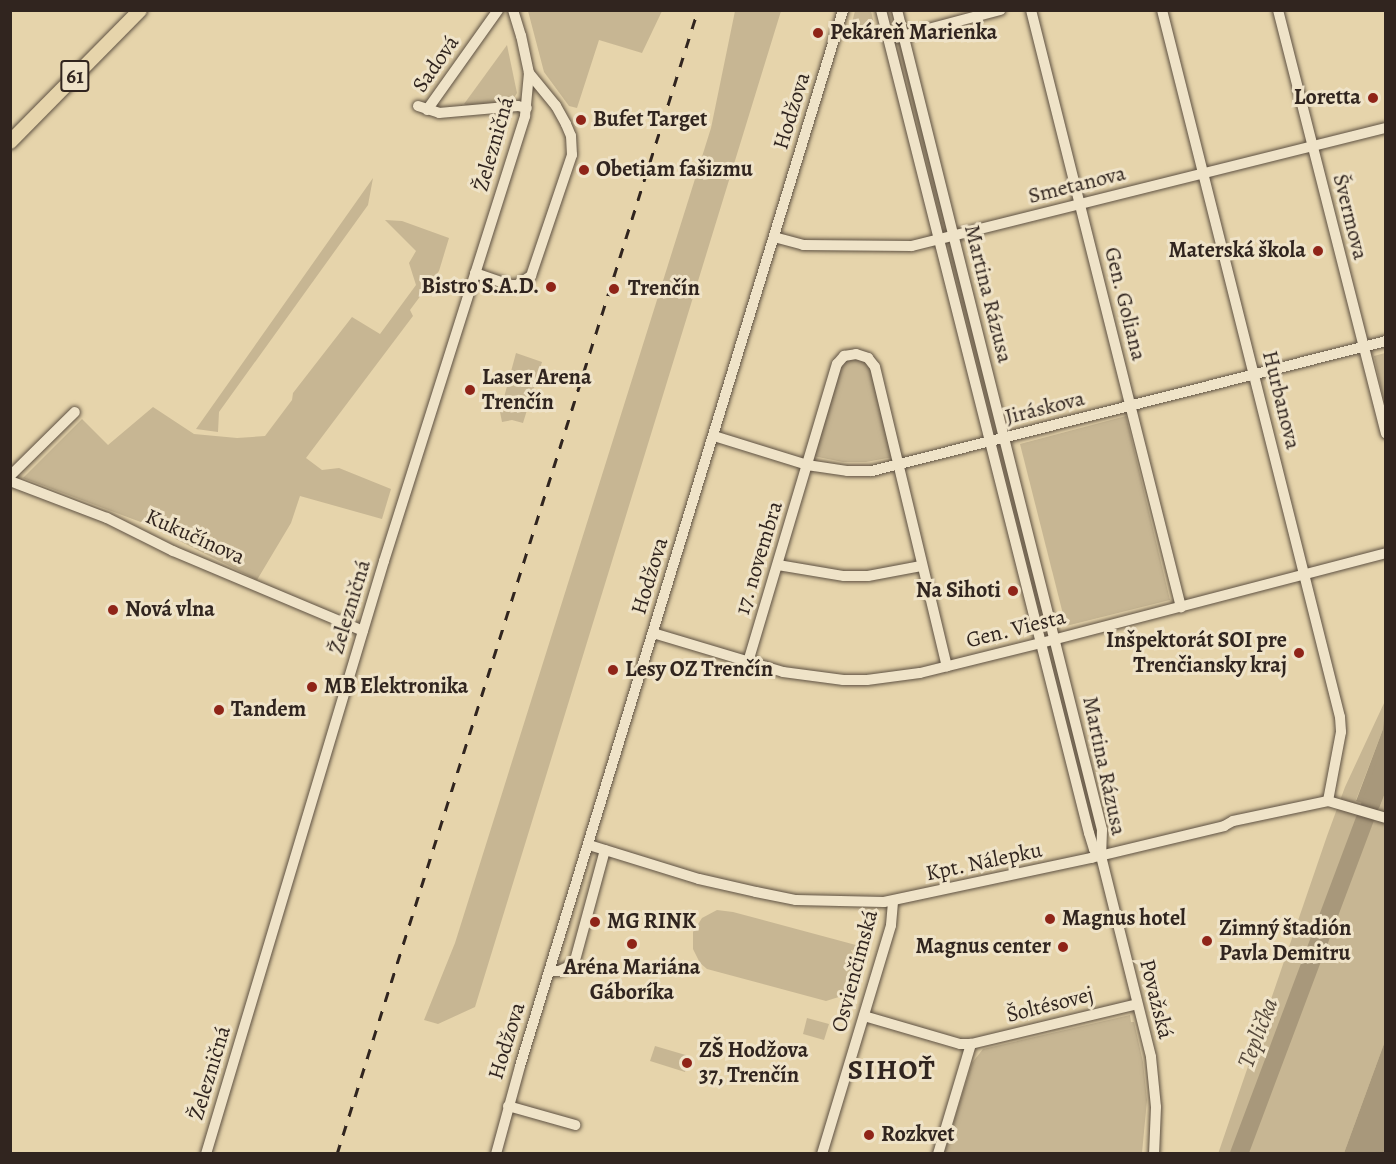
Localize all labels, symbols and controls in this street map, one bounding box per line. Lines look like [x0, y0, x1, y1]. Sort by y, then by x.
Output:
place label: Pekáreň Marienka [830, 20, 997, 46]
marker: Pekáreň Marienka [811, 26, 825, 40]
street label: Sadová [407, 30, 465, 98]
road number: 61 [60, 58, 90, 94]
street label: Hodžova [768, 69, 816, 153]
place label: Loretta [1294, 85, 1361, 111]
marker: Loretta [1366, 91, 1380, 105]
street label: Železničná [468, 94, 520, 194]
place label: Bufet Target [593, 107, 707, 133]
marker: Bufet Target [574, 113, 588, 127]
place label: Obetiam fašizmu [596, 157, 753, 183]
street label: Smetanova [1026, 160, 1128, 210]
marker: Obetiam fašizmu [577, 163, 591, 177]
street label: Švermova [1327, 171, 1373, 263]
street label: Martina Rázusa [958, 222, 1018, 366]
place label: Materská škola [1168, 238, 1306, 264]
street label: Gen. Goliana [1098, 244, 1152, 364]
marker: Materská škola [1311, 244, 1325, 258]
place label: Bistro S.A.D. [421, 274, 539, 300]
place label: Trenčín [628, 276, 700, 302]
marker: Bistro S.A.D. [544, 280, 558, 294]
marker: Trenčín [605, 280, 623, 298]
street label: Hurbanova [1256, 348, 1306, 452]
place label: Laser Arena Trenčín [482, 364, 592, 416]
marker: Laser Arena Trenčín [463, 383, 477, 397]
street label: Jiráskova [1002, 385, 1088, 431]
street label: 17. novembra [729, 498, 789, 618]
street label: Kukučínova [141, 503, 249, 571]
street label: Hodžova [626, 534, 674, 618]
street label: Železničná [323, 557, 377, 657]
place label: Na Sihoti [916, 578, 1001, 604]
marker: Na Sihoti [1006, 584, 1020, 598]
place label: Nová vlna [125, 597, 215, 623]
marker: Nová vlna [106, 603, 120, 617]
street label: Gen. Viesta [963, 604, 1069, 654]
place label: Inšpektorát SOI pre Trenčiansky kraj [1106, 627, 1287, 678]
marker: Inšpektorát SOI pre Trenčiansky kraj [1292, 646, 1306, 660]
place label: Lesy OZ Trenčín [625, 657, 773, 683]
marker: Lesy OZ Trenčín [606, 663, 620, 677]
place label: MB Elektronika [324, 674, 468, 700]
marker: MB Elektronika [305, 680, 319, 694]
street label: Martina Rázusa [1076, 694, 1132, 838]
place label: Tandem [231, 697, 306, 723]
marker: Tandem [212, 703, 226, 717]
street label: Kpt. Nálepku [923, 837, 1045, 887]
place label: Magnus hotel [1062, 906, 1186, 932]
street label: Osvienčimská [826, 907, 884, 1035]
place label: MG RINK [607, 909, 696, 935]
marker: Magnus hotel [1043, 912, 1057, 926]
marker: MG RINK [588, 915, 602, 929]
place label: Zimný štadión Pavla Demitru [1219, 915, 1351, 966]
place label: Magnus center [916, 934, 1051, 960]
marker: Zimný štadión Pavla Demitru [1200, 934, 1214, 948]
marker: Aréna Mariána Gáboríka [625, 937, 639, 951]
marker: Magnus center [1056, 940, 1070, 954]
place label: Aréna Mariána Gáboríka [563, 954, 701, 1005]
street label: Považská [1133, 956, 1179, 1042]
street label: Šoltésovej [1004, 981, 1096, 1029]
water label: Teplička [1232, 994, 1284, 1072]
street label: Hodžova [483, 999, 531, 1083]
street label: Železničná [183, 1023, 237, 1123]
place label: ZŠ Hodžova 37, Trenčín [699, 1037, 808, 1088]
district label: SIHOŤ [848, 1053, 936, 1087]
marker: ZŠ Hodžova 37, Trenčín [680, 1056, 694, 1070]
place label: Rozkvet [881, 1122, 955, 1148]
marker: Rozkvet [862, 1128, 876, 1142]

